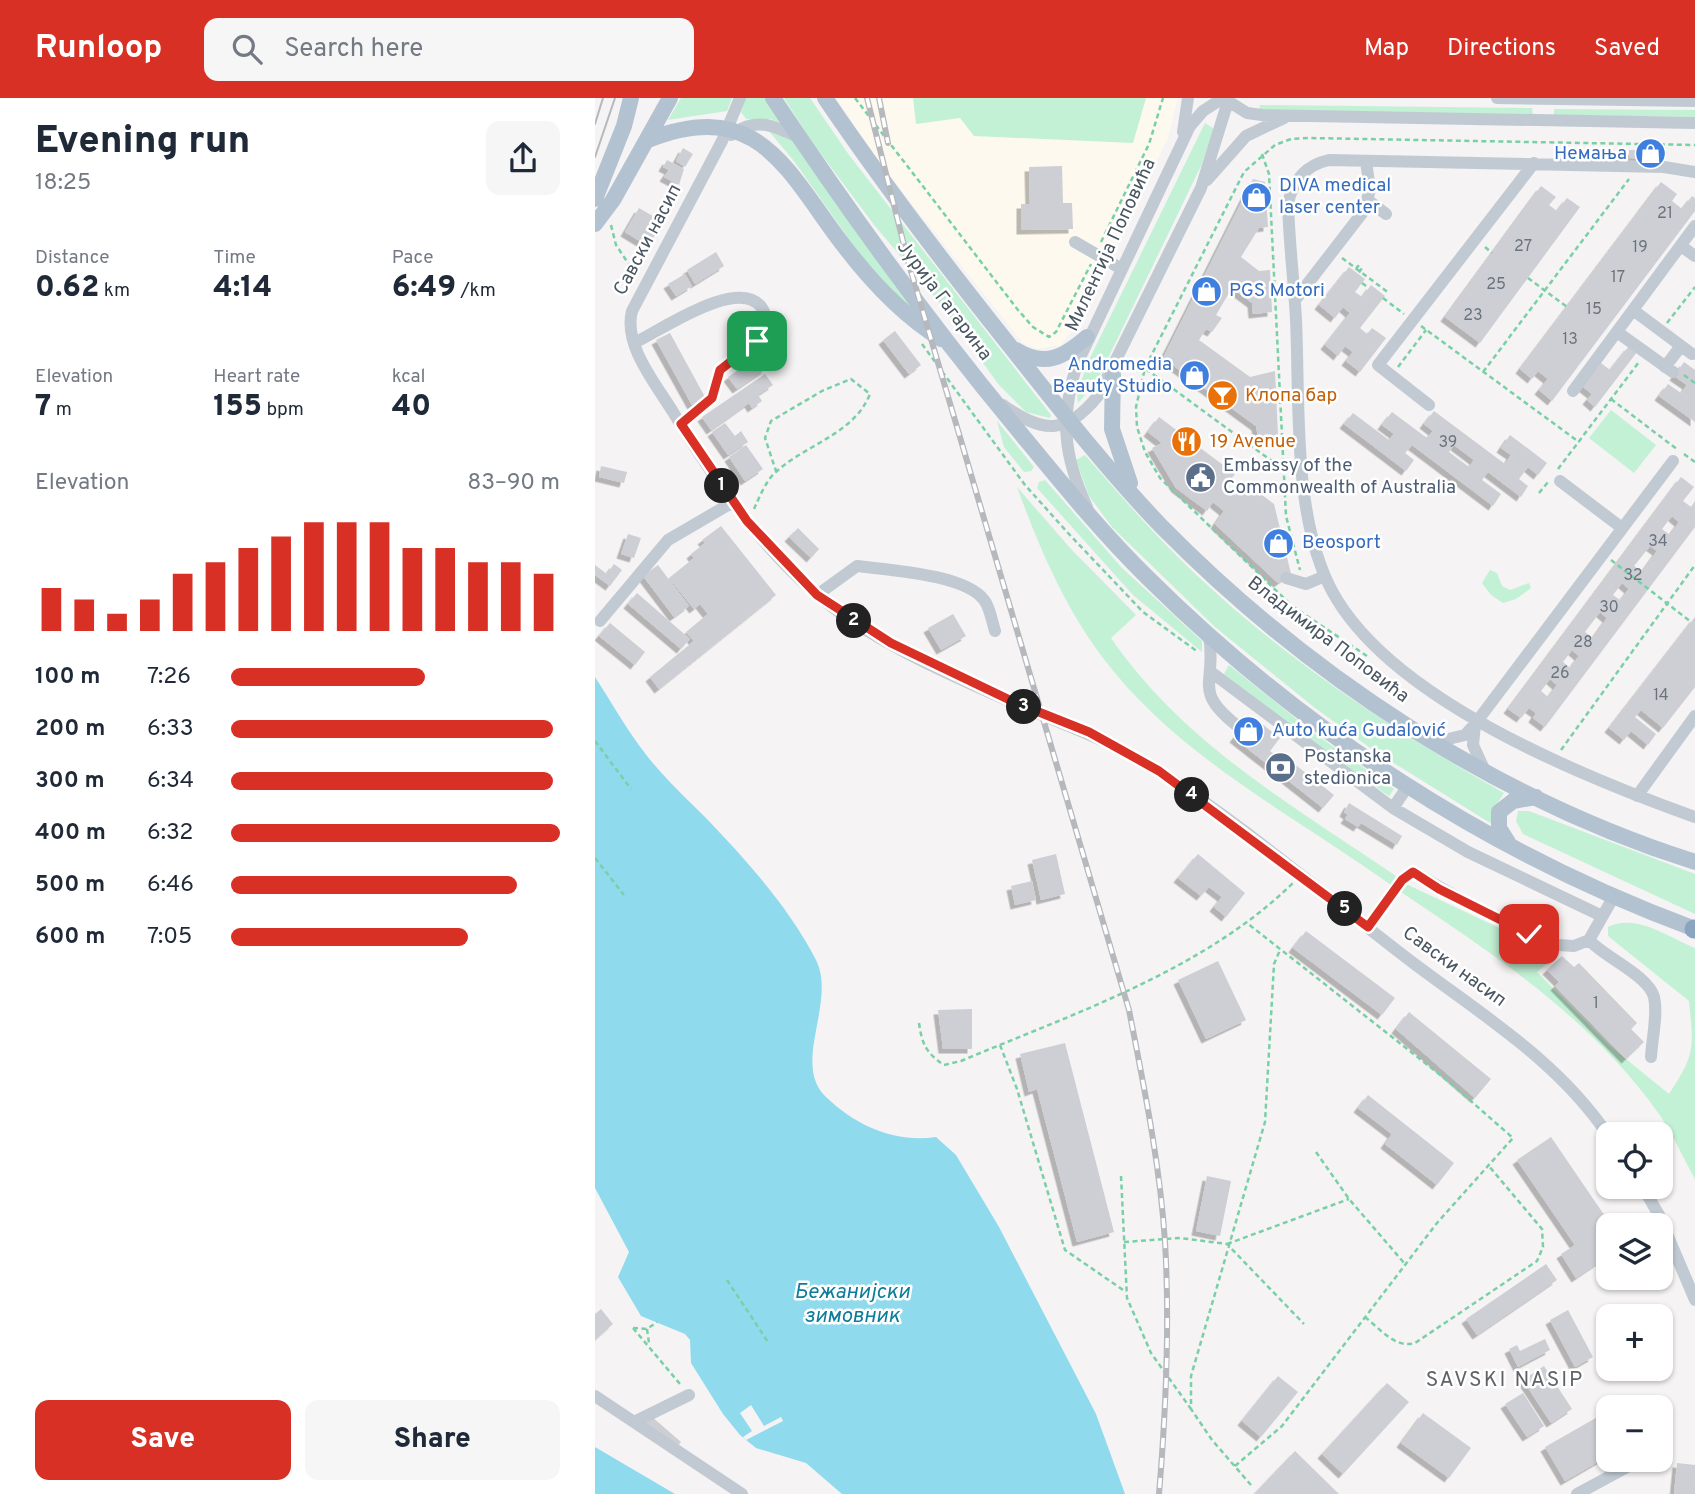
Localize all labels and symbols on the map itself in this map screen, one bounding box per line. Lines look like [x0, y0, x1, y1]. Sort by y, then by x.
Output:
shop icon: Немања [1633, 137, 1667, 171]
place label: Немања [1554, 142, 1627, 166]
street label: Милентија Поповића [1060, 155, 1162, 335]
place label: DIVA medical laser center [1279, 174, 1391, 220]
street label: Савски насип [609, 180, 687, 300]
shop icon: DIVA medical laser center [1239, 180, 1273, 214]
house number: 21 [1657, 204, 1673, 224]
street label: Јурија Гагарина [891, 236, 997, 366]
house number: 27 [1514, 237, 1532, 257]
house number: 19 [1632, 238, 1648, 258]
house number: 17 [1611, 268, 1625, 288]
shop icon: PGS Motori [1189, 274, 1223, 308]
house number: 25 [1486, 275, 1506, 295]
place label: PGS Motori [1229, 279, 1325, 303]
house number: 15 [1586, 300, 1602, 320]
house number: 23 [1463, 306, 1483, 326]
pin [727, 311, 787, 371]
house number: 13 [1562, 330, 1578, 350]
place label: Andromedia Beauty Studio [1053, 353, 1172, 399]
shop icon: Andromedia Beauty Studio [1178, 359, 1212, 393]
bar icon: Клопа бар [1205, 379, 1239, 413]
place label: Клопа бар [1245, 384, 1337, 408]
restaurant icon: 19 Avenue [1170, 425, 1204, 459]
place label: 19 Avenue [1210, 430, 1296, 454]
house number: 39 [1439, 433, 1457, 453]
place label: Embassy of the Commonwealth of Australia [1223, 454, 1456, 500]
public building icon: Embassy of the Commonwealth of Australia [1183, 460, 1217, 494]
pin: 1 [705, 468, 739, 504]
shop icon: Beosport [1262, 526, 1296, 560]
place label: Beosport [1302, 531, 1381, 555]
house number: 34 [1648, 532, 1668, 552]
house number: 32 [1623, 566, 1643, 586]
street label: Владимира Поповића [1242, 571, 1414, 709]
house number: 30 [1599, 598, 1619, 618]
pin: 2 [837, 603, 871, 638]
house number: 28 [1573, 633, 1593, 653]
house number: 26 [1550, 664, 1570, 684]
house number: 14 [1653, 686, 1669, 706]
pin: 3 [1007, 690, 1041, 724]
shop icon: Auto kuća Gudalović [1232, 714, 1266, 748]
place label: Auto kuća Gudalović [1272, 719, 1446, 743]
place label: Postanska stedionica [1304, 745, 1392, 791]
bank icon: Postanska stedionica [1264, 751, 1298, 785]
pin: 4 [1175, 778, 1209, 812]
pin: 5 [1327, 892, 1363, 926]
pin [1499, 904, 1559, 964]
street label: Савски насип [1397, 921, 1511, 1013]
house number: 1 [1593, 994, 1599, 1014]
water label: Бежанијски зимовник [794, 1279, 911, 1330]
district label: SAVSKI NASIP [1426, 1367, 1584, 1394]

